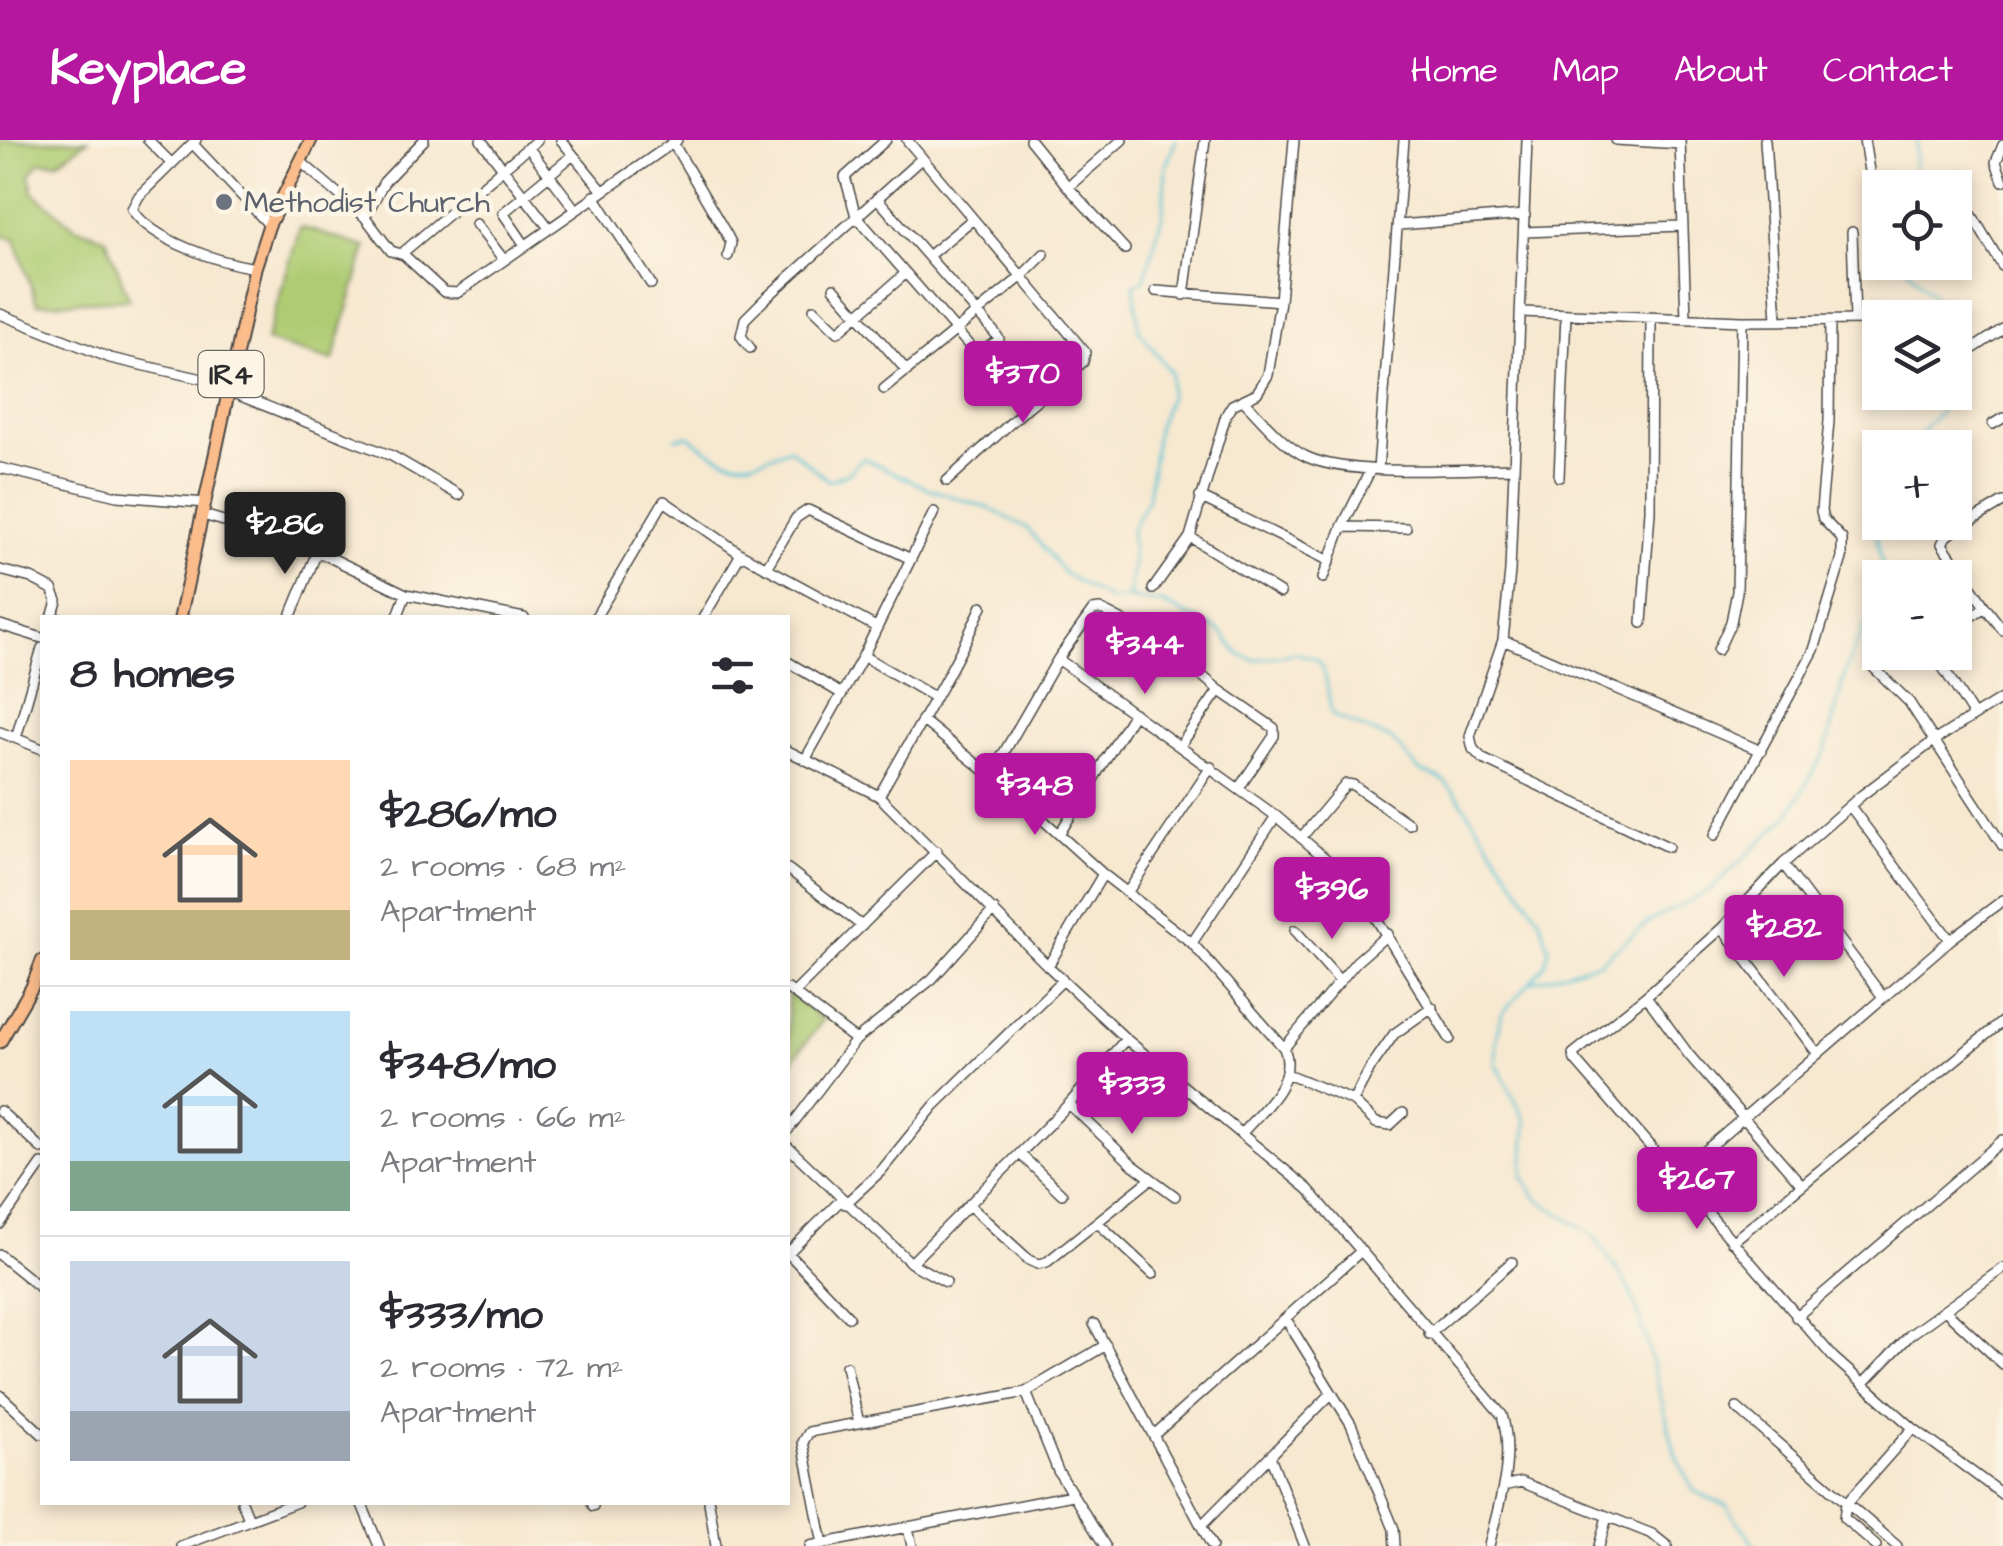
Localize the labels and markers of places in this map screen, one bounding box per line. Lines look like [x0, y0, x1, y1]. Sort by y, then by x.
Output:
place label: Methodist Church [244, 182, 490, 224]
marker: Methodist Church [213, 191, 235, 213]
pin: $370 [964, 341, 1082, 426]
pin: $286 [226, 492, 344, 577]
pin: $344 [1086, 612, 1204, 697]
pin: $348 [976, 753, 1094, 838]
pin: $396 [1273, 857, 1391, 942]
pin: $282 [1725, 895, 1843, 980]
pin: $333 [1073, 1052, 1191, 1137]
pin: $267 [1638, 1147, 1756, 1232]

